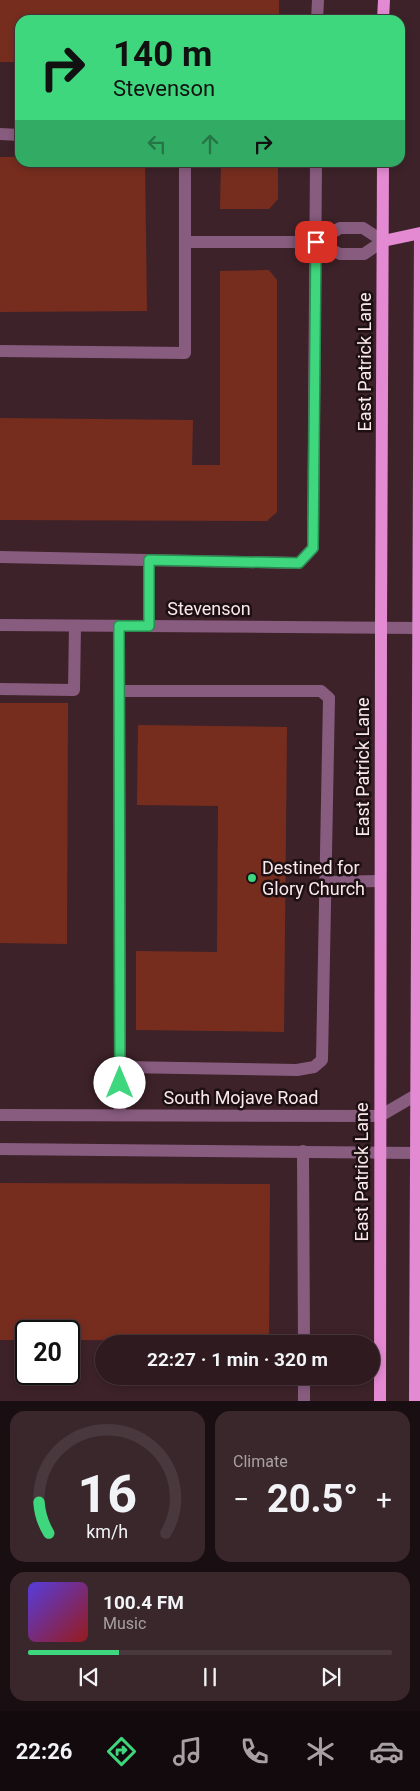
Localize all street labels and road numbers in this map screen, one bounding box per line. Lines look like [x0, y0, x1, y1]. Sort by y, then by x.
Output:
street label: East Patrick Lane [354, 292, 375, 432]
street label: Stevenson [167, 598, 251, 619]
street label: East Patrick Lane [352, 697, 373, 837]
street label: South Mojave Road [163, 1087, 319, 1108]
street label: East Patrick Lane [351, 1102, 372, 1242]

